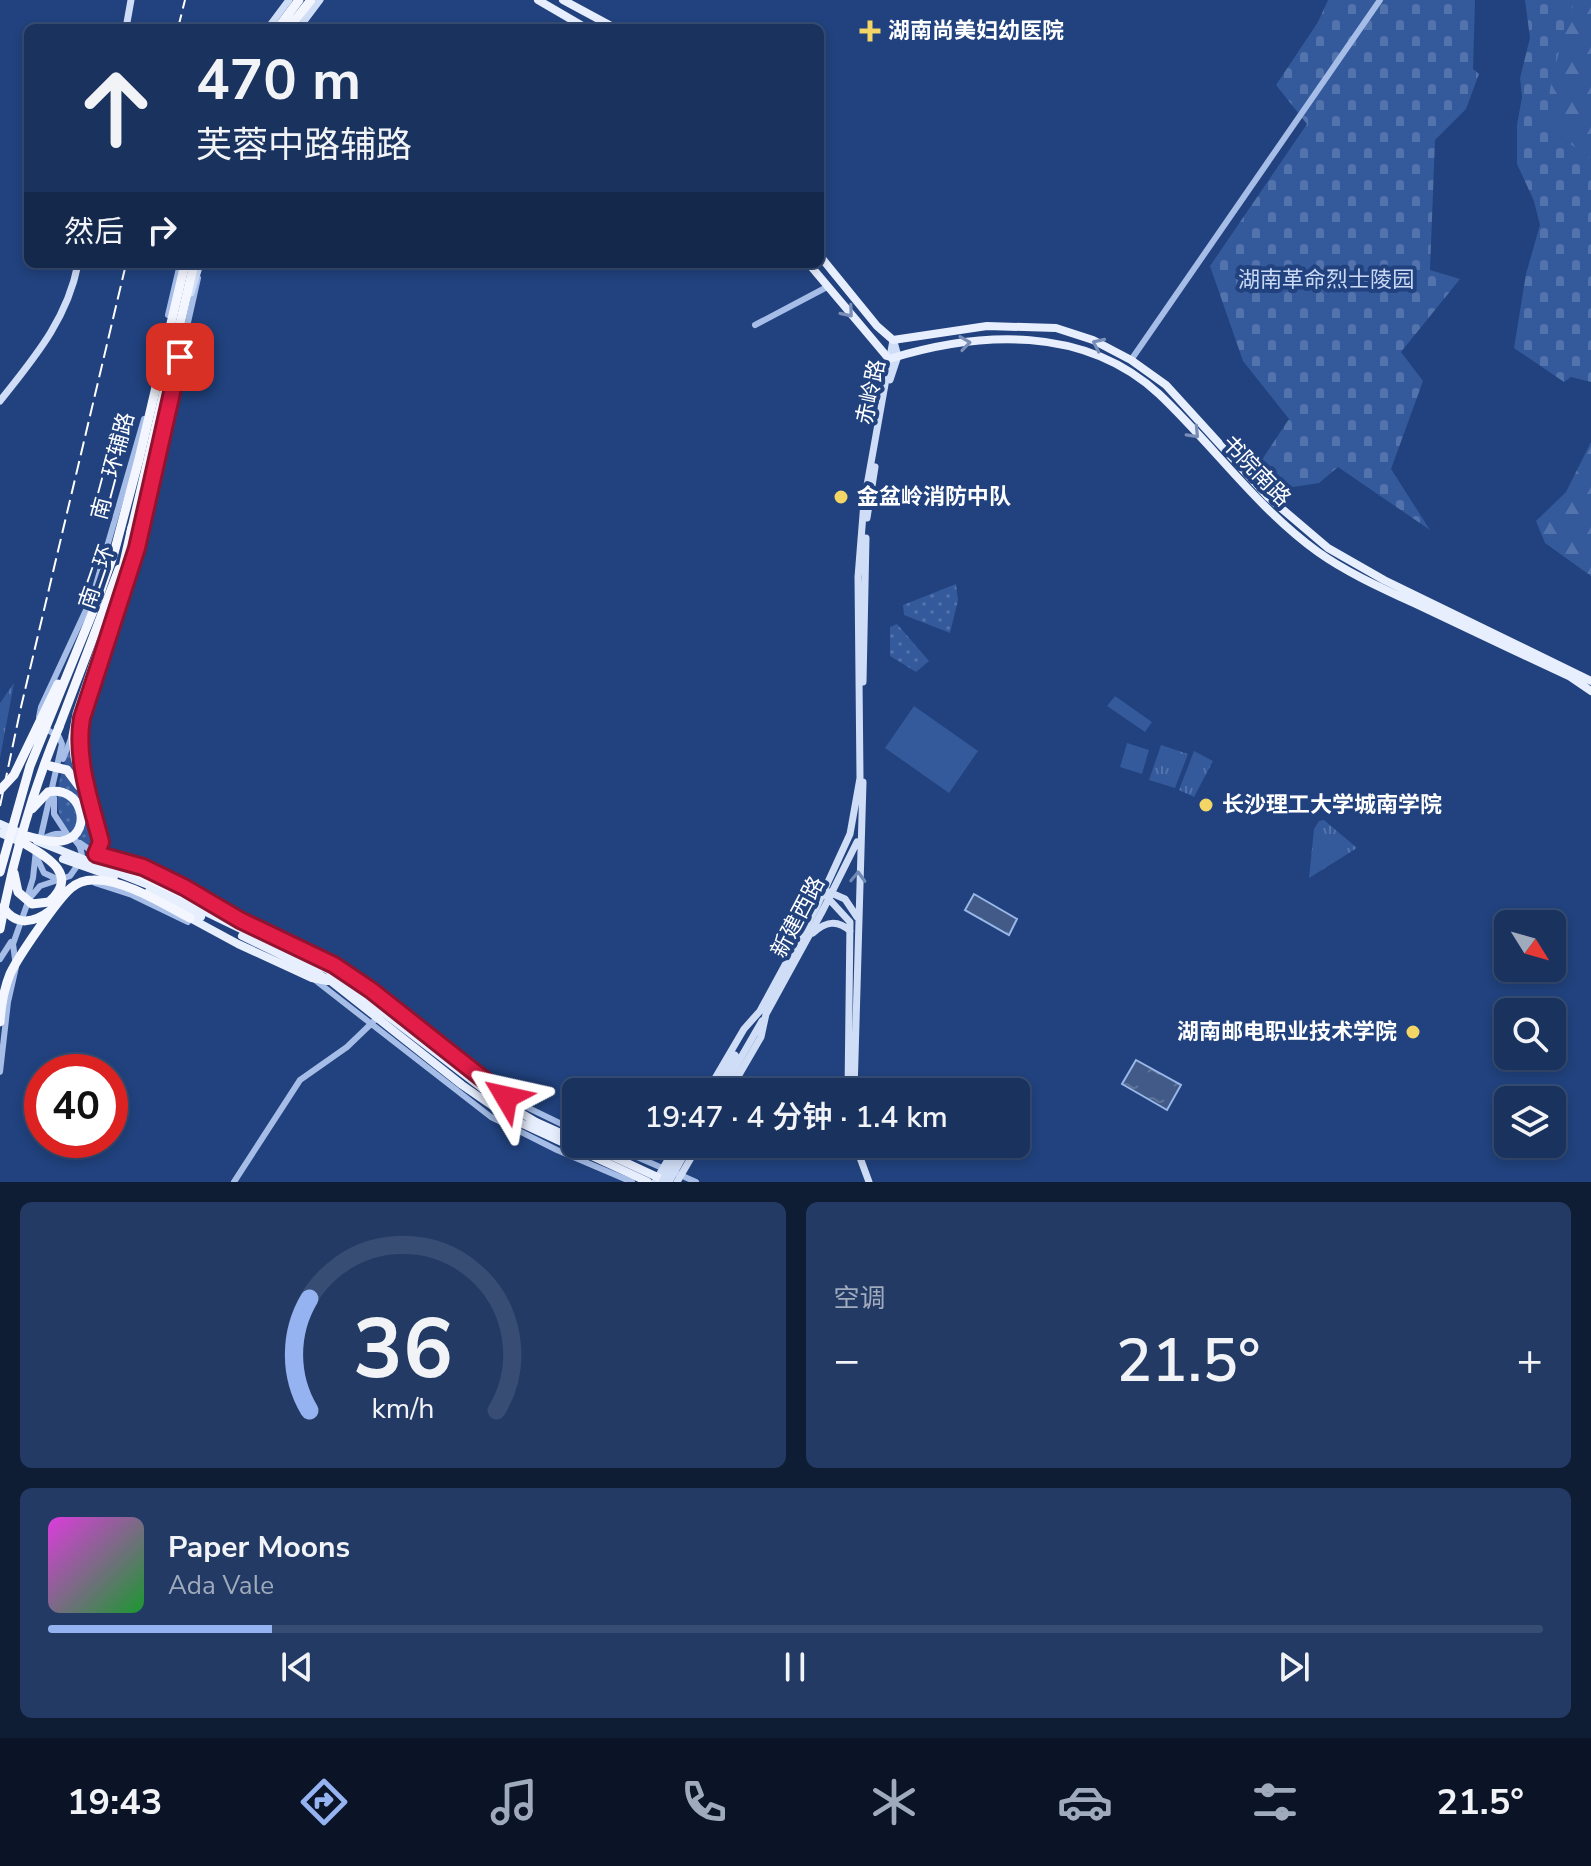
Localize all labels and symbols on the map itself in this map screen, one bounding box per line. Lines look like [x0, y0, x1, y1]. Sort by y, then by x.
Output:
place label: 湖南尚美妇幼医院 [888, 16, 1064, 46]
marker: 湖南尚美妇幼医院 [859, 20, 881, 42]
park label: 湖南革命烈士陵园 [1238, 265, 1414, 295]
one-way arrow [839, 302, 853, 317]
pin [146, 323, 214, 391]
one-way arrow [958, 335, 972, 352]
one-way arrow [1092, 338, 1107, 354]
street label: 赤岭路 [849, 357, 893, 427]
street label: 南二环辅路 [84, 409, 142, 523]
one-way arrow [1185, 423, 1199, 438]
street label: 书院南路 [1215, 429, 1297, 513]
place label: 金盆岭消防中队 [857, 482, 1011, 512]
marker: 金盆岭消防中队 [832, 488, 850, 506]
street label: 南二环 [72, 541, 122, 613]
place label: 长沙理工大学城南学院 [1222, 790, 1442, 820]
marker: 长沙理工大学城南学院 [1197, 796, 1215, 814]
one-way arrow [850, 870, 867, 883]
street label: 新建西路 [764, 871, 832, 963]
north arrow [1494, 910, 1566, 982]
place label: 湖南邮电职业技术学院 [1177, 1017, 1397, 1047]
marker: 湖南邮电职业技术学院 [1404, 1023, 1422, 1041]
speed limit sign: 40 [24, 1054, 128, 1158]
position arrow [464, 1055, 548, 1139]

